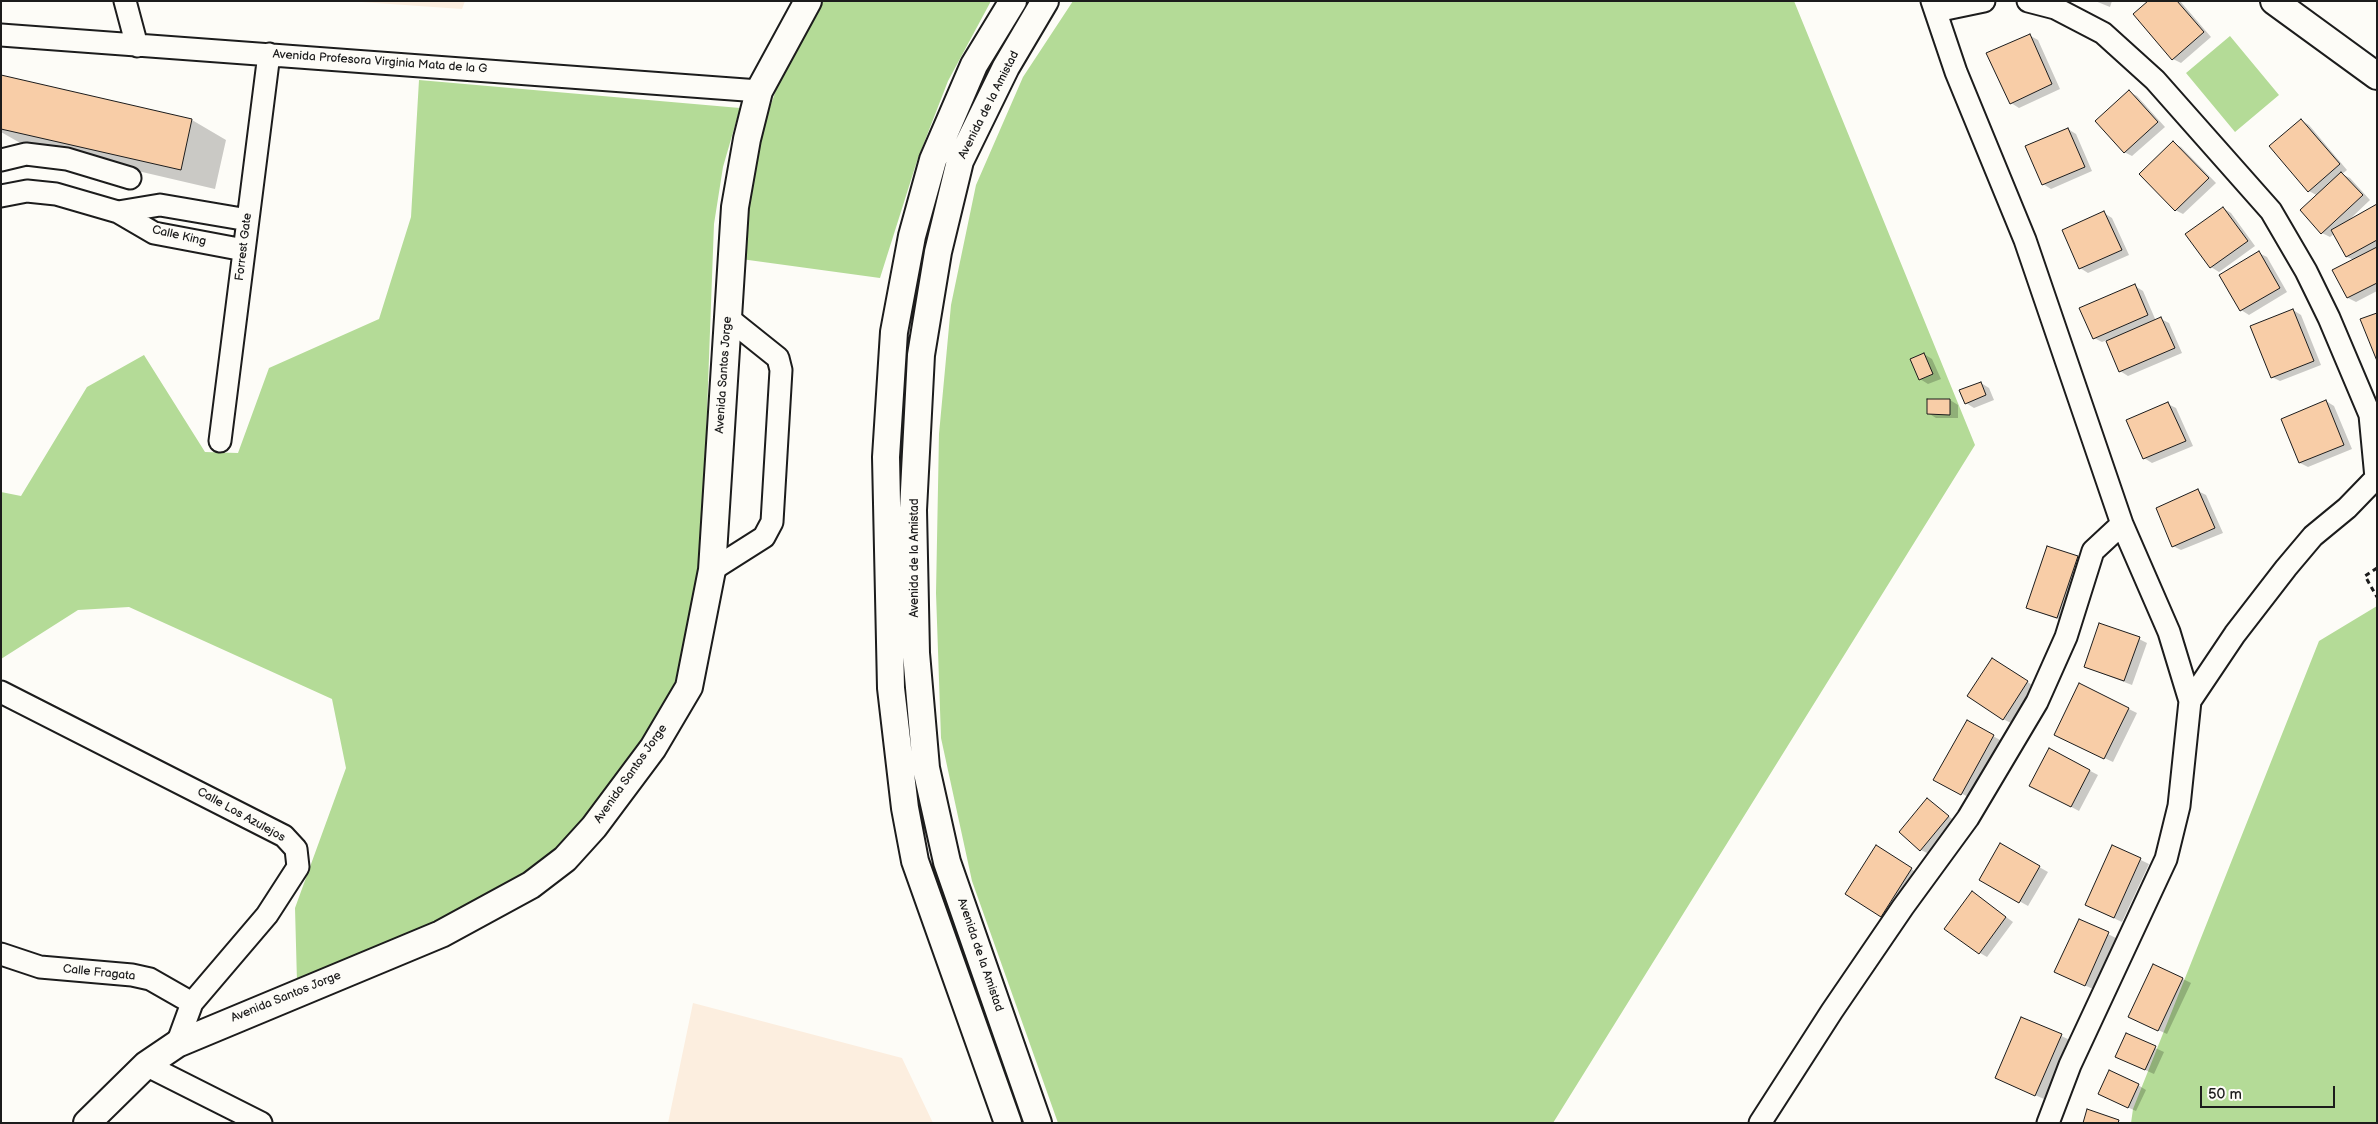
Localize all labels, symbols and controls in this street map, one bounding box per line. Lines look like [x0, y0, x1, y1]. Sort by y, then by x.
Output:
street label: Avenida Profesora Virginia Mata de la G [272, 47, 488, 77]
street label: Avenida de la Amistad [956, 49, 1022, 161]
street label: Forrest Gate [233, 212, 255, 282]
street label: Calle King [150, 223, 208, 249]
street label: Avenida Santos Jorge [713, 316, 735, 434]
street label: Avenida de la Amistad [908, 498, 922, 618]
street label: Avenida Santos Jorge [591, 722, 671, 826]
street label: Calle Los Azulejos [194, 785, 288, 845]
street label: Avenida de la Amistad [954, 896, 1006, 1014]
street label: Calle Fragata [62, 962, 136, 984]
street label: Avenida Santos Jorge [229, 968, 343, 1026]
scale bar [2203, 1076, 2338, 1108]
text: 50 m [2208, 1085, 2242, 1104]

